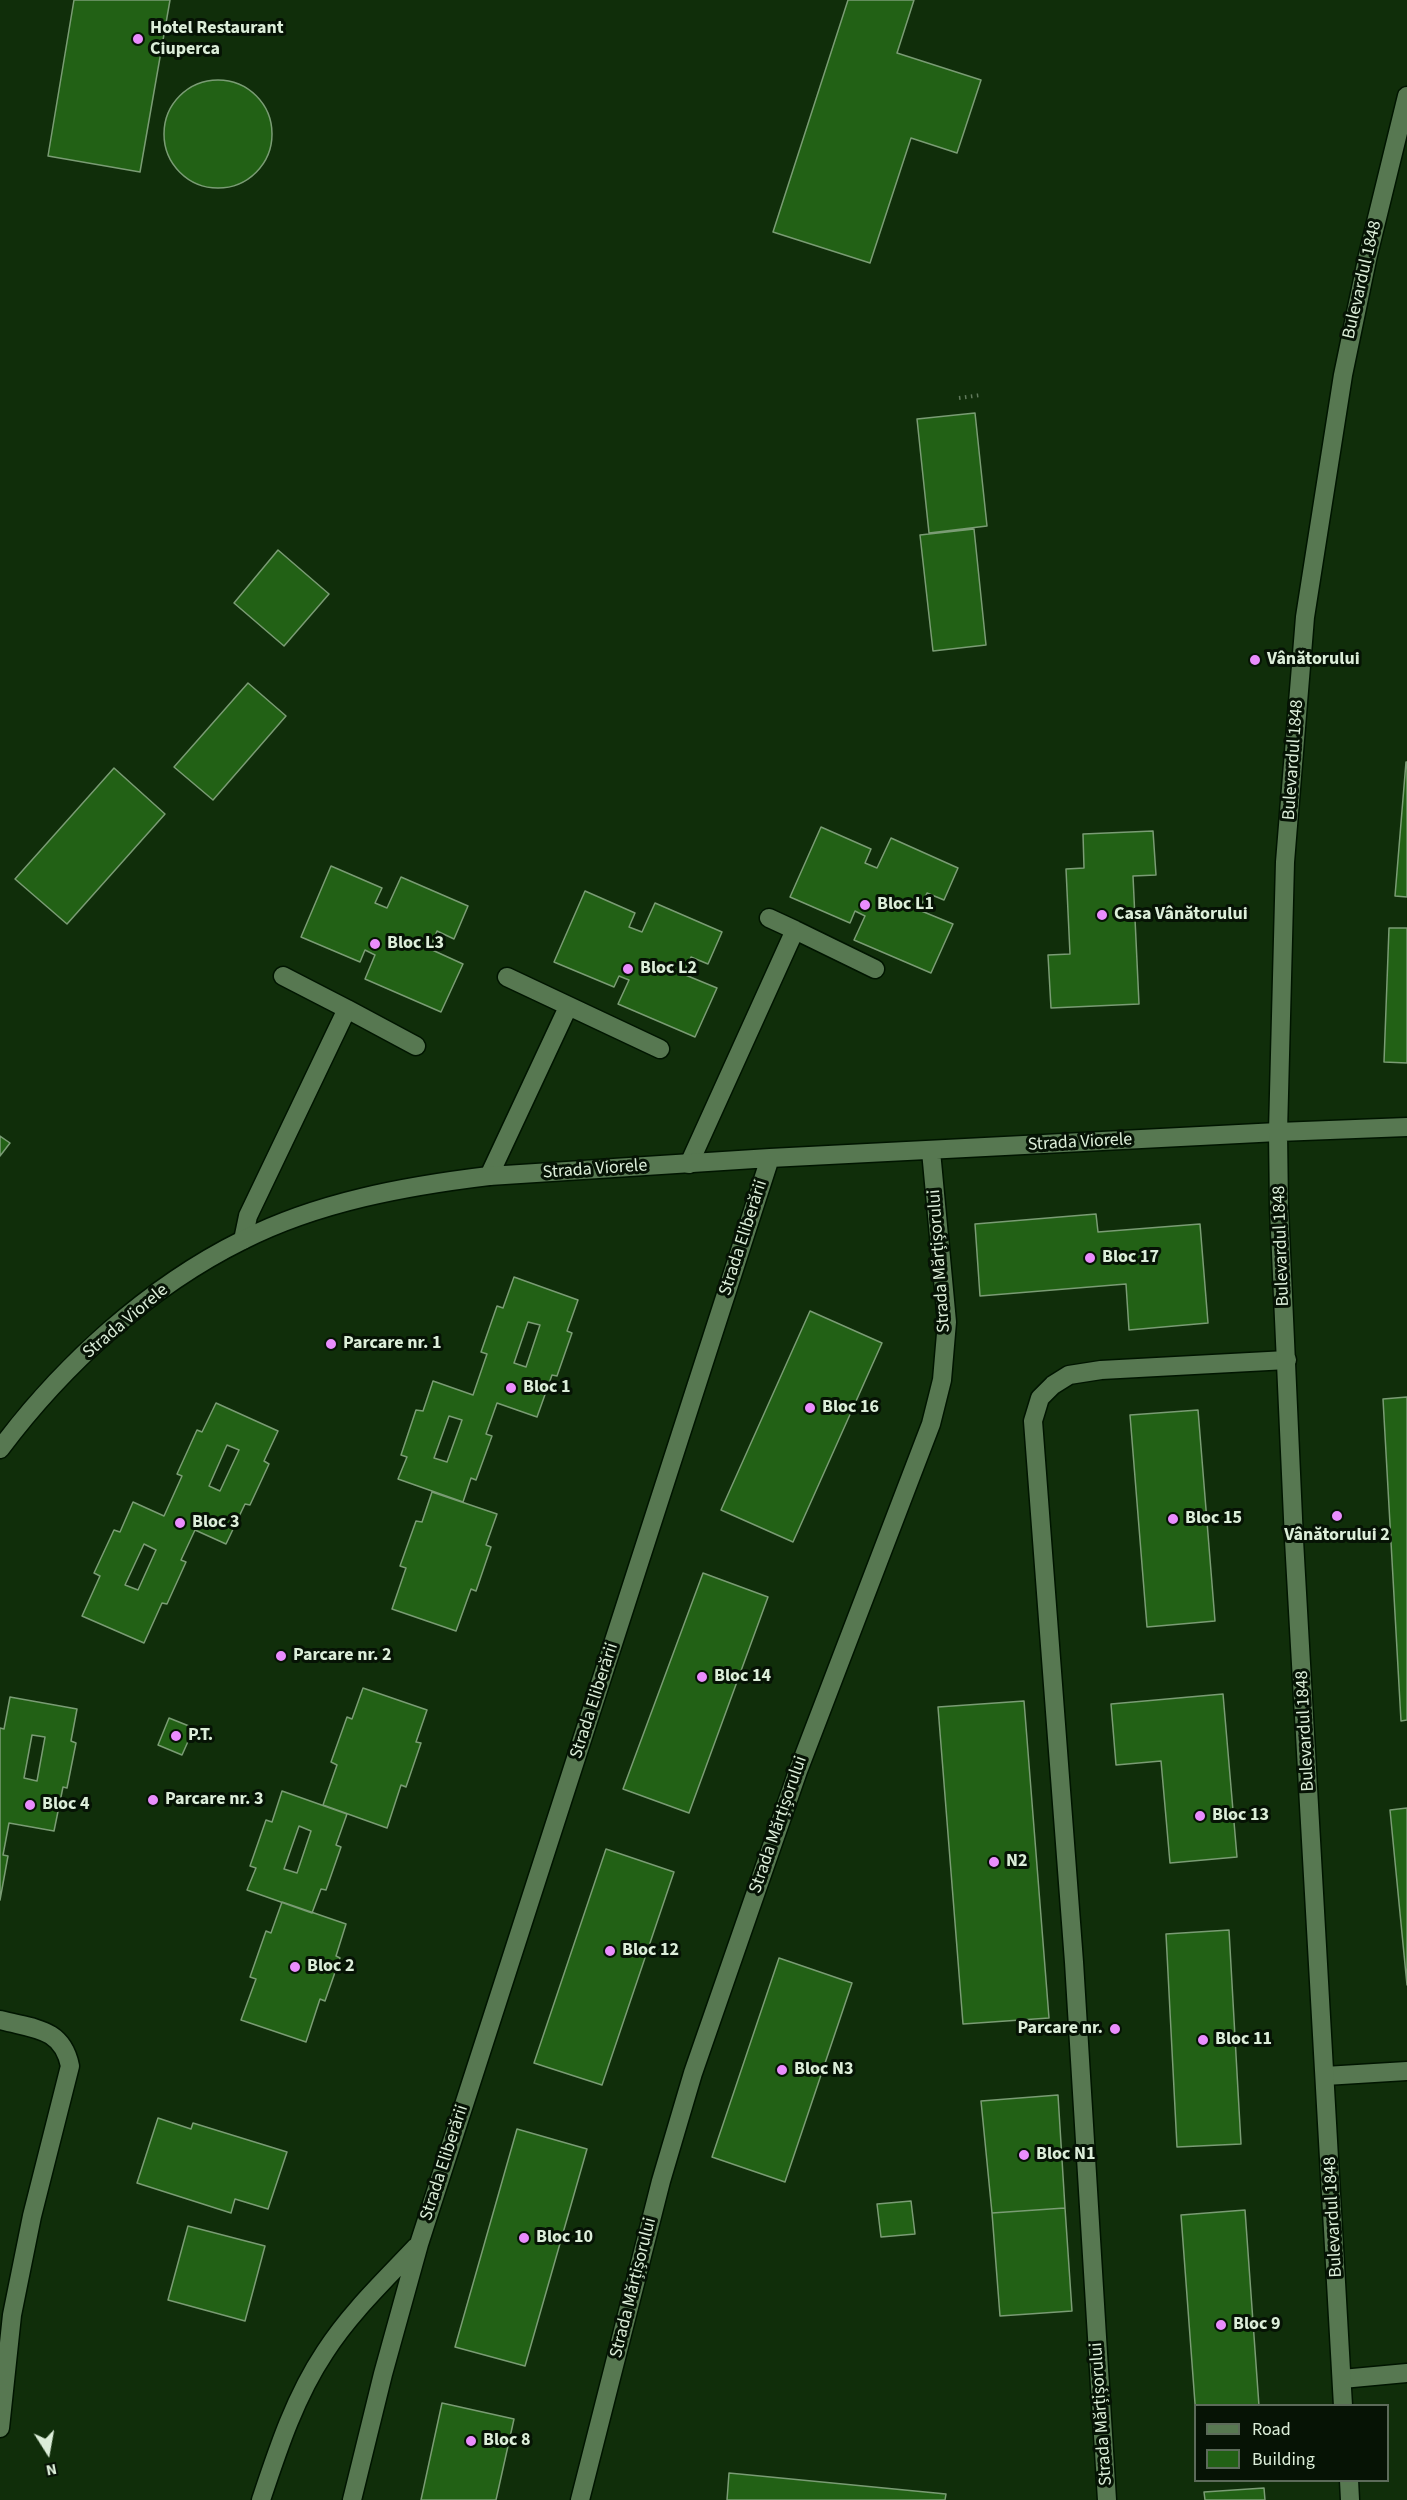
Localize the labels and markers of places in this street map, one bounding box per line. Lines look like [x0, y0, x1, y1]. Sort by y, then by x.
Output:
place label: Hotel Restaurant Ciuperca [150, 18, 284, 60]
marker: Hotel Restaurant Ciuperca [131, 32, 145, 46]
place label: Vânătorului [1267, 649, 1360, 671]
marker: Vânătorului [1248, 653, 1262, 667]
place label: Bloc L1 [877, 894, 934, 916]
marker: Bloc L1 [858, 898, 872, 912]
place label: Casa Vânătorului [1114, 904, 1248, 926]
marker: Casa Vânătorului [1095, 908, 1109, 922]
place label: Bloc L3 [387, 933, 444, 955]
marker: Bloc L3 [368, 937, 382, 951]
place label: Bloc L2 [640, 958, 697, 980]
marker: Bloc L2 [621, 962, 635, 976]
place label: Bloc 17 [1102, 1247, 1159, 1269]
marker: Bloc 17 [1083, 1251, 1097, 1265]
place label: Parcare nr. 1 [343, 1333, 442, 1355]
marker: Parcare nr. 1 [324, 1337, 338, 1351]
place label: Bloc 1 [523, 1377, 571, 1399]
marker: Bloc 1 [504, 1381, 518, 1395]
place label: Bloc 16 [822, 1397, 879, 1419]
marker: Bloc 16 [803, 1401, 817, 1415]
place label: Bloc 15 [1185, 1508, 1242, 1530]
marker: Vânătorului 2 [1330, 1509, 1344, 1523]
place label: Bloc 3 [192, 1512, 240, 1534]
marker: Bloc 15 [1166, 1512, 1180, 1526]
marker: Bloc 3 [173, 1516, 187, 1530]
place label: Vânătorului 2 [1284, 1525, 1390, 1547]
place label: Parcare nr. 2 [293, 1645, 392, 1667]
marker: Parcare nr. 2 [274, 1649, 288, 1663]
place label: Bloc 14 [714, 1666, 771, 1688]
marker: Bloc 14 [695, 1670, 709, 1684]
place label: P.T. [188, 1725, 213, 1747]
marker: P.T. [169, 1729, 183, 1743]
place label: Parcare nr. 3 [165, 1789, 264, 1811]
marker: Parcare nr. 3 [146, 1793, 160, 1807]
place label: Bloc 4 [42, 1794, 90, 1816]
marker: Bloc 4 [23, 1798, 37, 1812]
place label: Bloc 13 [1212, 1805, 1269, 1827]
marker: Bloc 13 [1193, 1809, 1207, 1823]
place label: N2 [1006, 1851, 1027, 1873]
marker: N2 [987, 1855, 1001, 1869]
place label: Bloc 12 [622, 1940, 679, 1962]
marker: Bloc 12 [603, 1944, 617, 1958]
place label: Bloc 2 [307, 1956, 355, 1978]
marker: Bloc 2 [288, 1960, 302, 1974]
place label: Parcare nr. [1017, 2018, 1103, 2040]
marker: Parcare nr. [1108, 2022, 1122, 2036]
place label: Bloc 11 [1215, 2029, 1272, 2051]
marker: Bloc 11 [1196, 2033, 1210, 2047]
place label: Bloc N3 [794, 2059, 854, 2081]
marker: Bloc N3 [775, 2063, 789, 2077]
place label: Bloc N1 [1036, 2144, 1096, 2166]
marker: Bloc N1 [1017, 2148, 1031, 2162]
place label: Bloc 10 [536, 2227, 593, 2249]
marker: Bloc 10 [517, 2231, 531, 2245]
place label: Bloc 9 [1233, 2314, 1281, 2336]
marker: Bloc 9 [1214, 2318, 1228, 2332]
place label: Bloc 8 [483, 2430, 531, 2452]
marker: Bloc 8 [464, 2434, 478, 2448]

